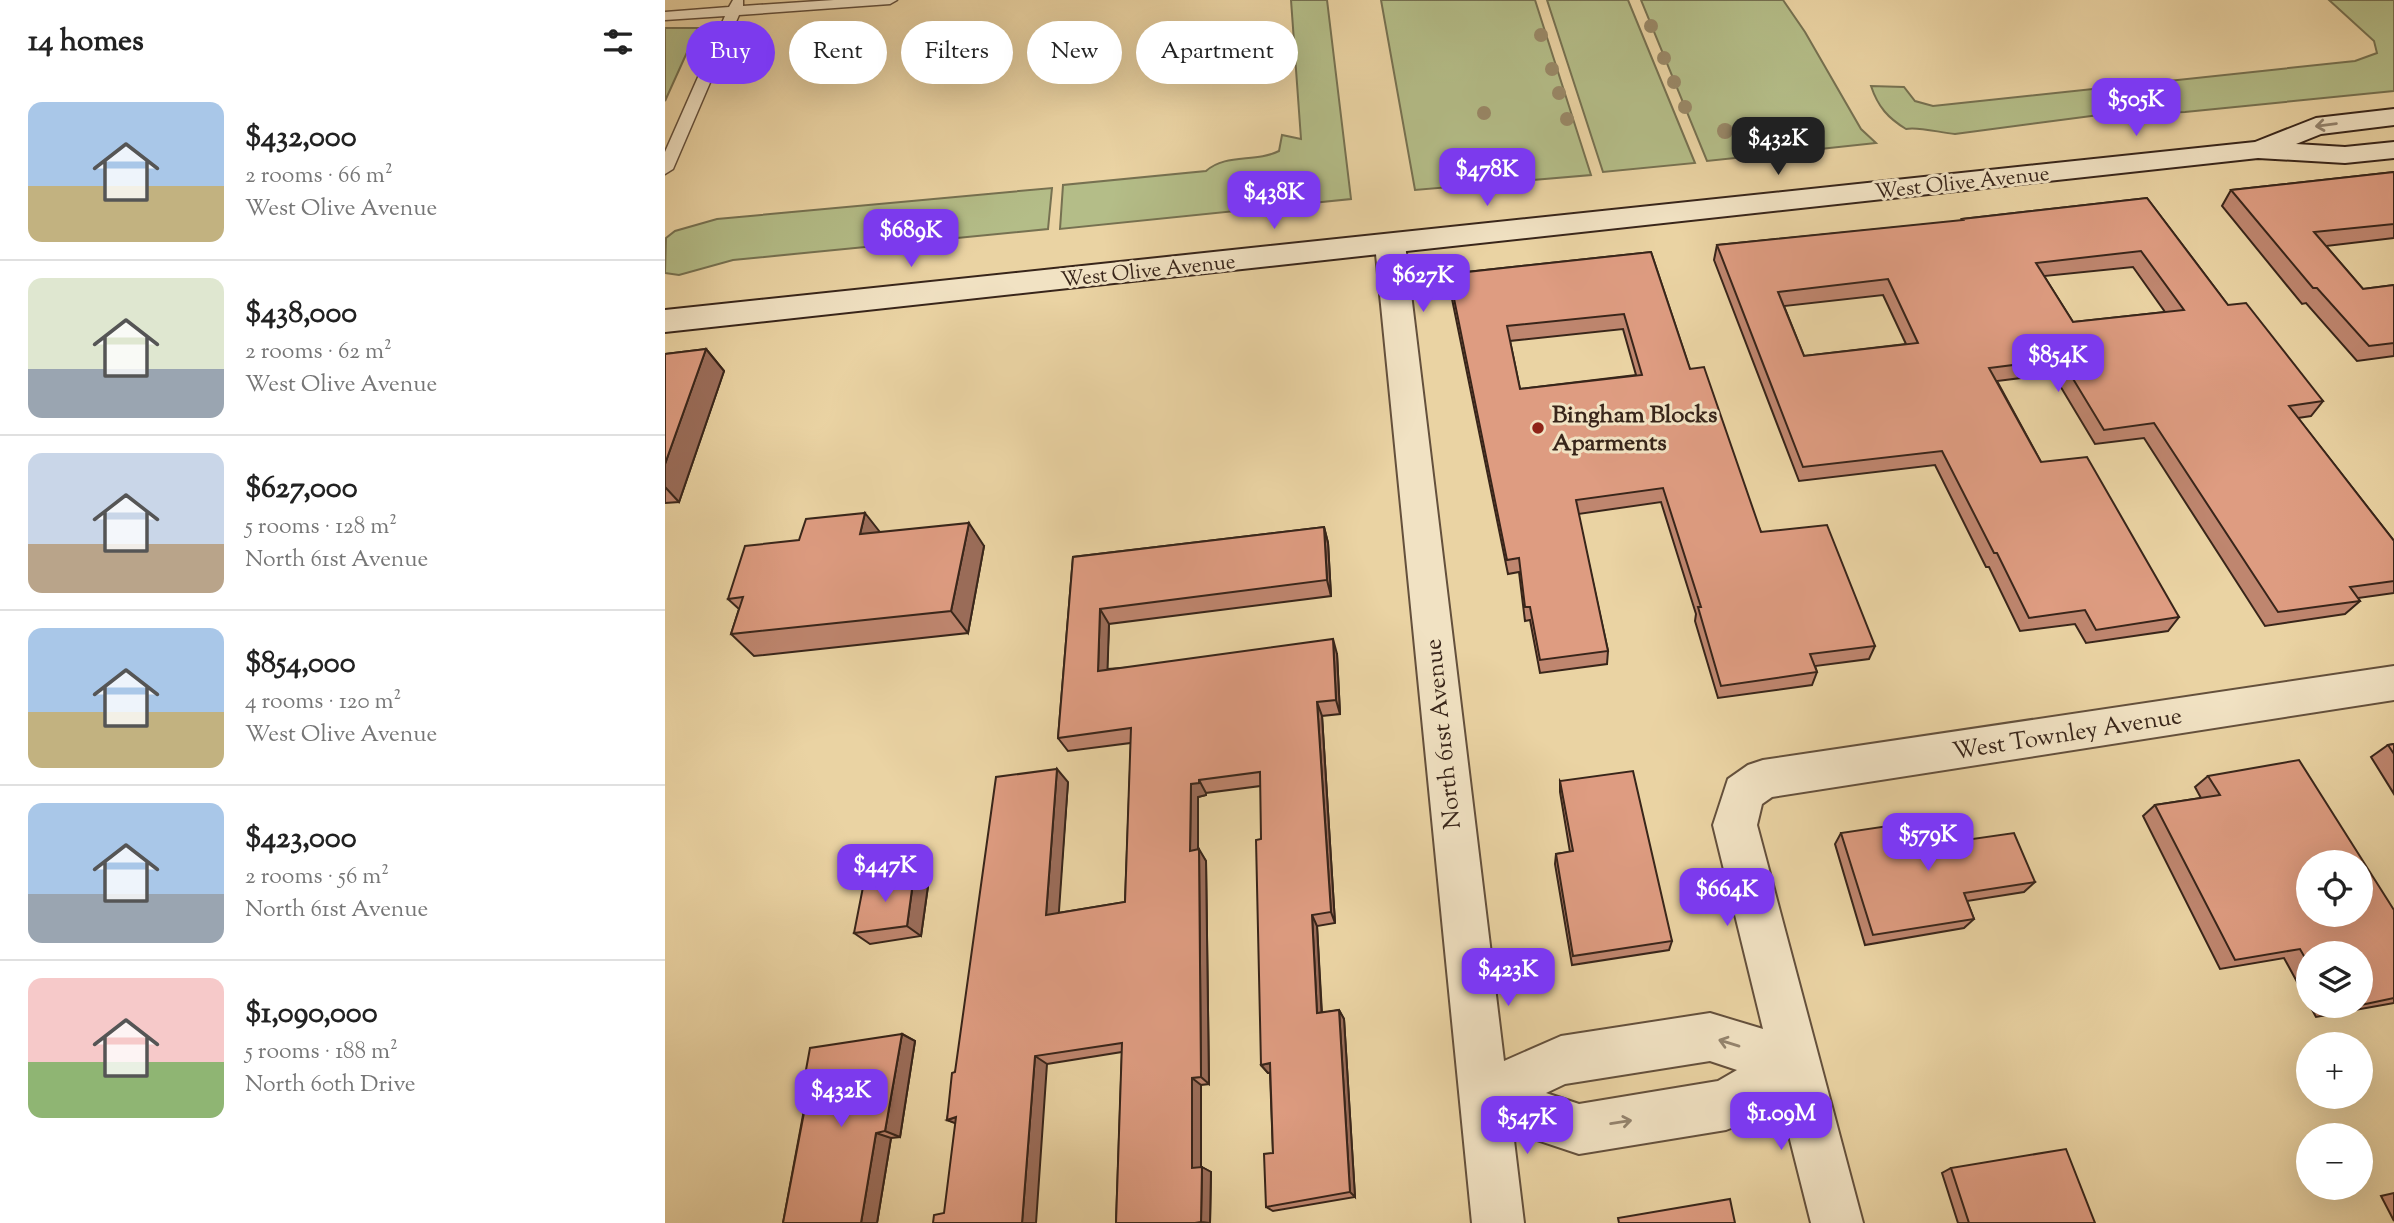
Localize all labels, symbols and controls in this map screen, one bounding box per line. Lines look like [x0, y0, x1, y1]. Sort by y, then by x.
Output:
text: 14 homes [28, 21, 144, 64]
chip: Buy [686, 21, 775, 84]
chip: Rent [789, 21, 887, 84]
chip: Filters [901, 21, 1013, 84]
chip: New [1027, 21, 1122, 84]
chip: Apartment [1136, 21, 1298, 84]
icon: filters [599, 23, 637, 61]
pin: $505K [2087, 78, 2185, 138]
text: $505K [2108, 84, 2164, 117]
text: $432,000 [245, 117, 357, 160]
pin: $432K [1729, 118, 1827, 177]
one-way arrow [2315, 118, 2338, 131]
text: $432K [1748, 123, 1808, 156]
icon: home [84, 130, 168, 214]
pin: $478K [1438, 148, 1536, 208]
text: $478K [1455, 154, 1519, 187]
text: 2 rooms · 66 m² [245, 160, 393, 193]
street label: West Olive Avenue [1873, 160, 2051, 208]
pin: $438K [1225, 172, 1323, 231]
text: $438K [1243, 177, 1305, 210]
text: West Olive Avenue [245, 193, 437, 226]
pin: $689K [862, 210, 960, 269]
text: $689K [879, 215, 943, 248]
street label: West Olive Avenue [1059, 248, 1237, 296]
pin: $627K [1374, 254, 1472, 314]
text: $627K [1392, 260, 1454, 293]
text: $438,000 [245, 293, 357, 336]
icon: home [84, 306, 168, 390]
pin: $854K [2009, 334, 2107, 394]
text: 2 rooms · 62 m² [245, 336, 392, 369]
text: $854K [2028, 340, 2088, 373]
text: West Olive Avenue [245, 369, 437, 402]
place label: Bingham Blocks Aparments [1552, 399, 1718, 461]
marker: Bingham Blocks Aparments [1530, 420, 1546, 436]
text: $627,000 [245, 468, 358, 511]
icon: home [84, 481, 168, 565]
text: 5 rooms · 128 m² [245, 511, 397, 544]
text: North 61st Avenue [245, 544, 428, 577]
street label: North 61st Avenue [1417, 637, 1471, 831]
text: $854,000 [245, 643, 356, 686]
icon: home [84, 656, 168, 740]
text: 4 rooms · 120 m² [245, 686, 401, 719]
street label: West Townley Avenue [1950, 700, 2185, 770]
text: West Olive Avenue [245, 719, 437, 752]
pin: $579K [1879, 814, 1977, 873]
text: $423,000 [245, 818, 357, 861]
text: $579K [1898, 819, 1958, 852]
icon: home [84, 831, 168, 915]
pin: $447K [836, 844, 934, 904]
text: $447K [853, 850, 917, 883]
map controls [2296, 850, 2373, 1200]
button: locate [2296, 850, 2373, 927]
text: 2 rooms · 56 m² [245, 861, 389, 894]
pin: $664K [1678, 869, 1776, 928]
text: $664K [1696, 874, 1758, 907]
text: North 61st Avenue [245, 894, 428, 927]
button: layers [2296, 941, 2373, 1018]
pin: $423K [1459, 948, 1557, 1008]
text: $423K [1478, 954, 1538, 987]
text: $1,090,000 [245, 993, 378, 1036]
icon: home [84, 1006, 168, 1090]
button: + [2296, 1032, 2373, 1109]
one-way arrow [1719, 1035, 1741, 1048]
text: 5 rooms · 188 m² [245, 1036, 398, 1069]
text: North 60th Drive [245, 1069, 416, 1102]
pin: $432K [792, 1070, 890, 1129]
text: $432K [811, 1075, 871, 1108]
pin: $1.09M [1724, 1092, 1838, 1152]
pin: $547K [1478, 1096, 1576, 1156]
text: $1.09M [1746, 1098, 1816, 1131]
text: $547K [1497, 1102, 1557, 1135]
one-way arrow [1609, 1115, 1631, 1128]
button: − [2296, 1123, 2373, 1200]

